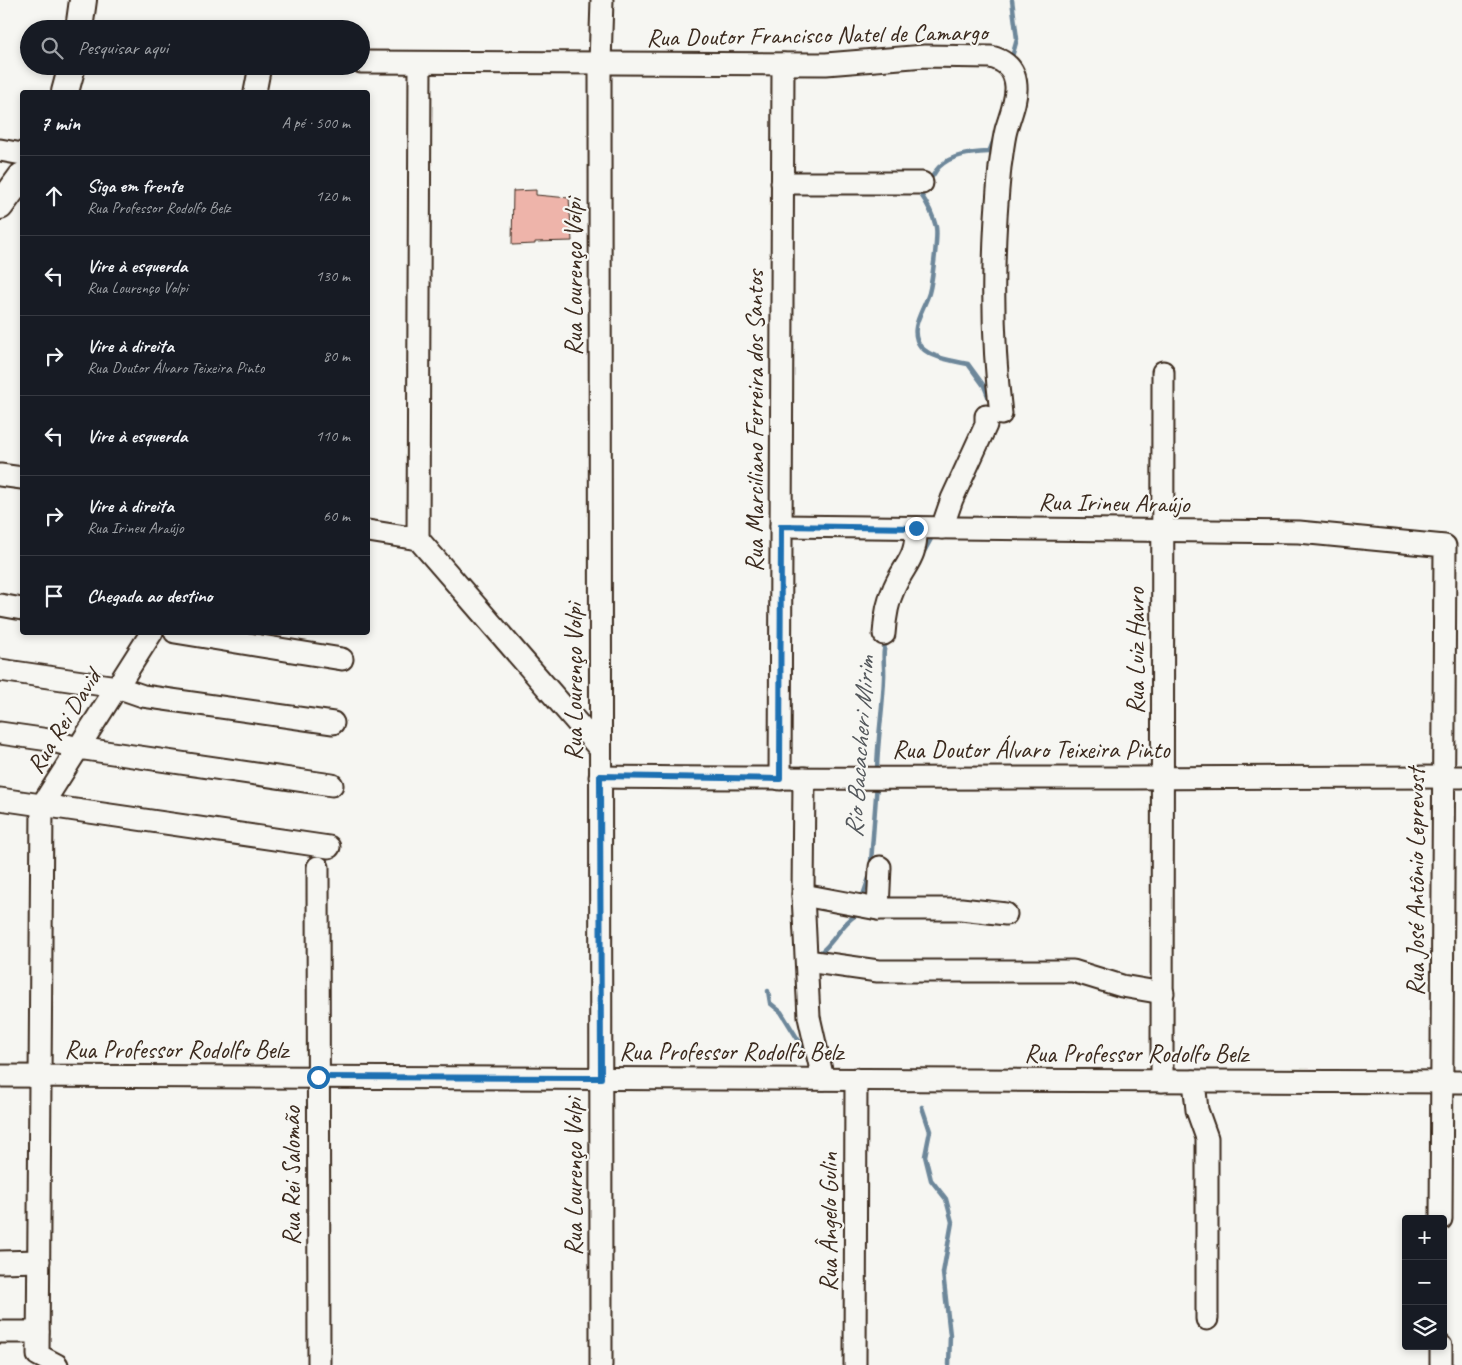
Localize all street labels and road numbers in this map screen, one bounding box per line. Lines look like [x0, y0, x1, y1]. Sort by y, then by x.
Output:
street label: Rua Doutor Francisco Natel de Camargo [646, 16, 991, 54]
street label: Rua Lourenço Volpi [558, 195, 590, 356]
street label: Rua Marciliano Ferreira dos Santos [739, 268, 771, 572]
street label: Rua Irineu Araújo [1038, 486, 1191, 520]
street label: Rua Luiz Havro [1120, 586, 1152, 714]
street label: Rua Lourenço Volpi [558, 600, 590, 761]
street label: Rua Rei David [19, 660, 111, 779]
street label: Rua Doutor Álvaro Teixeira Pinto [892, 734, 1171, 766]
street label: Rua José Antônio Leprevost [1400, 764, 1432, 996]
street label: Rua Professor Rodolfo Belz [64, 1034, 291, 1066]
street label: Rua Professor Rodolfo Belz [619, 1036, 846, 1068]
street label: Rua Professor Rodolfo Belz [1024, 1038, 1251, 1070]
street label: Rua Lourenço Volpi [558, 1095, 590, 1256]
street label: Rua Rei Salomão [276, 1105, 308, 1246]
street label: Rua Ângelo Gulin [813, 1152, 845, 1292]

